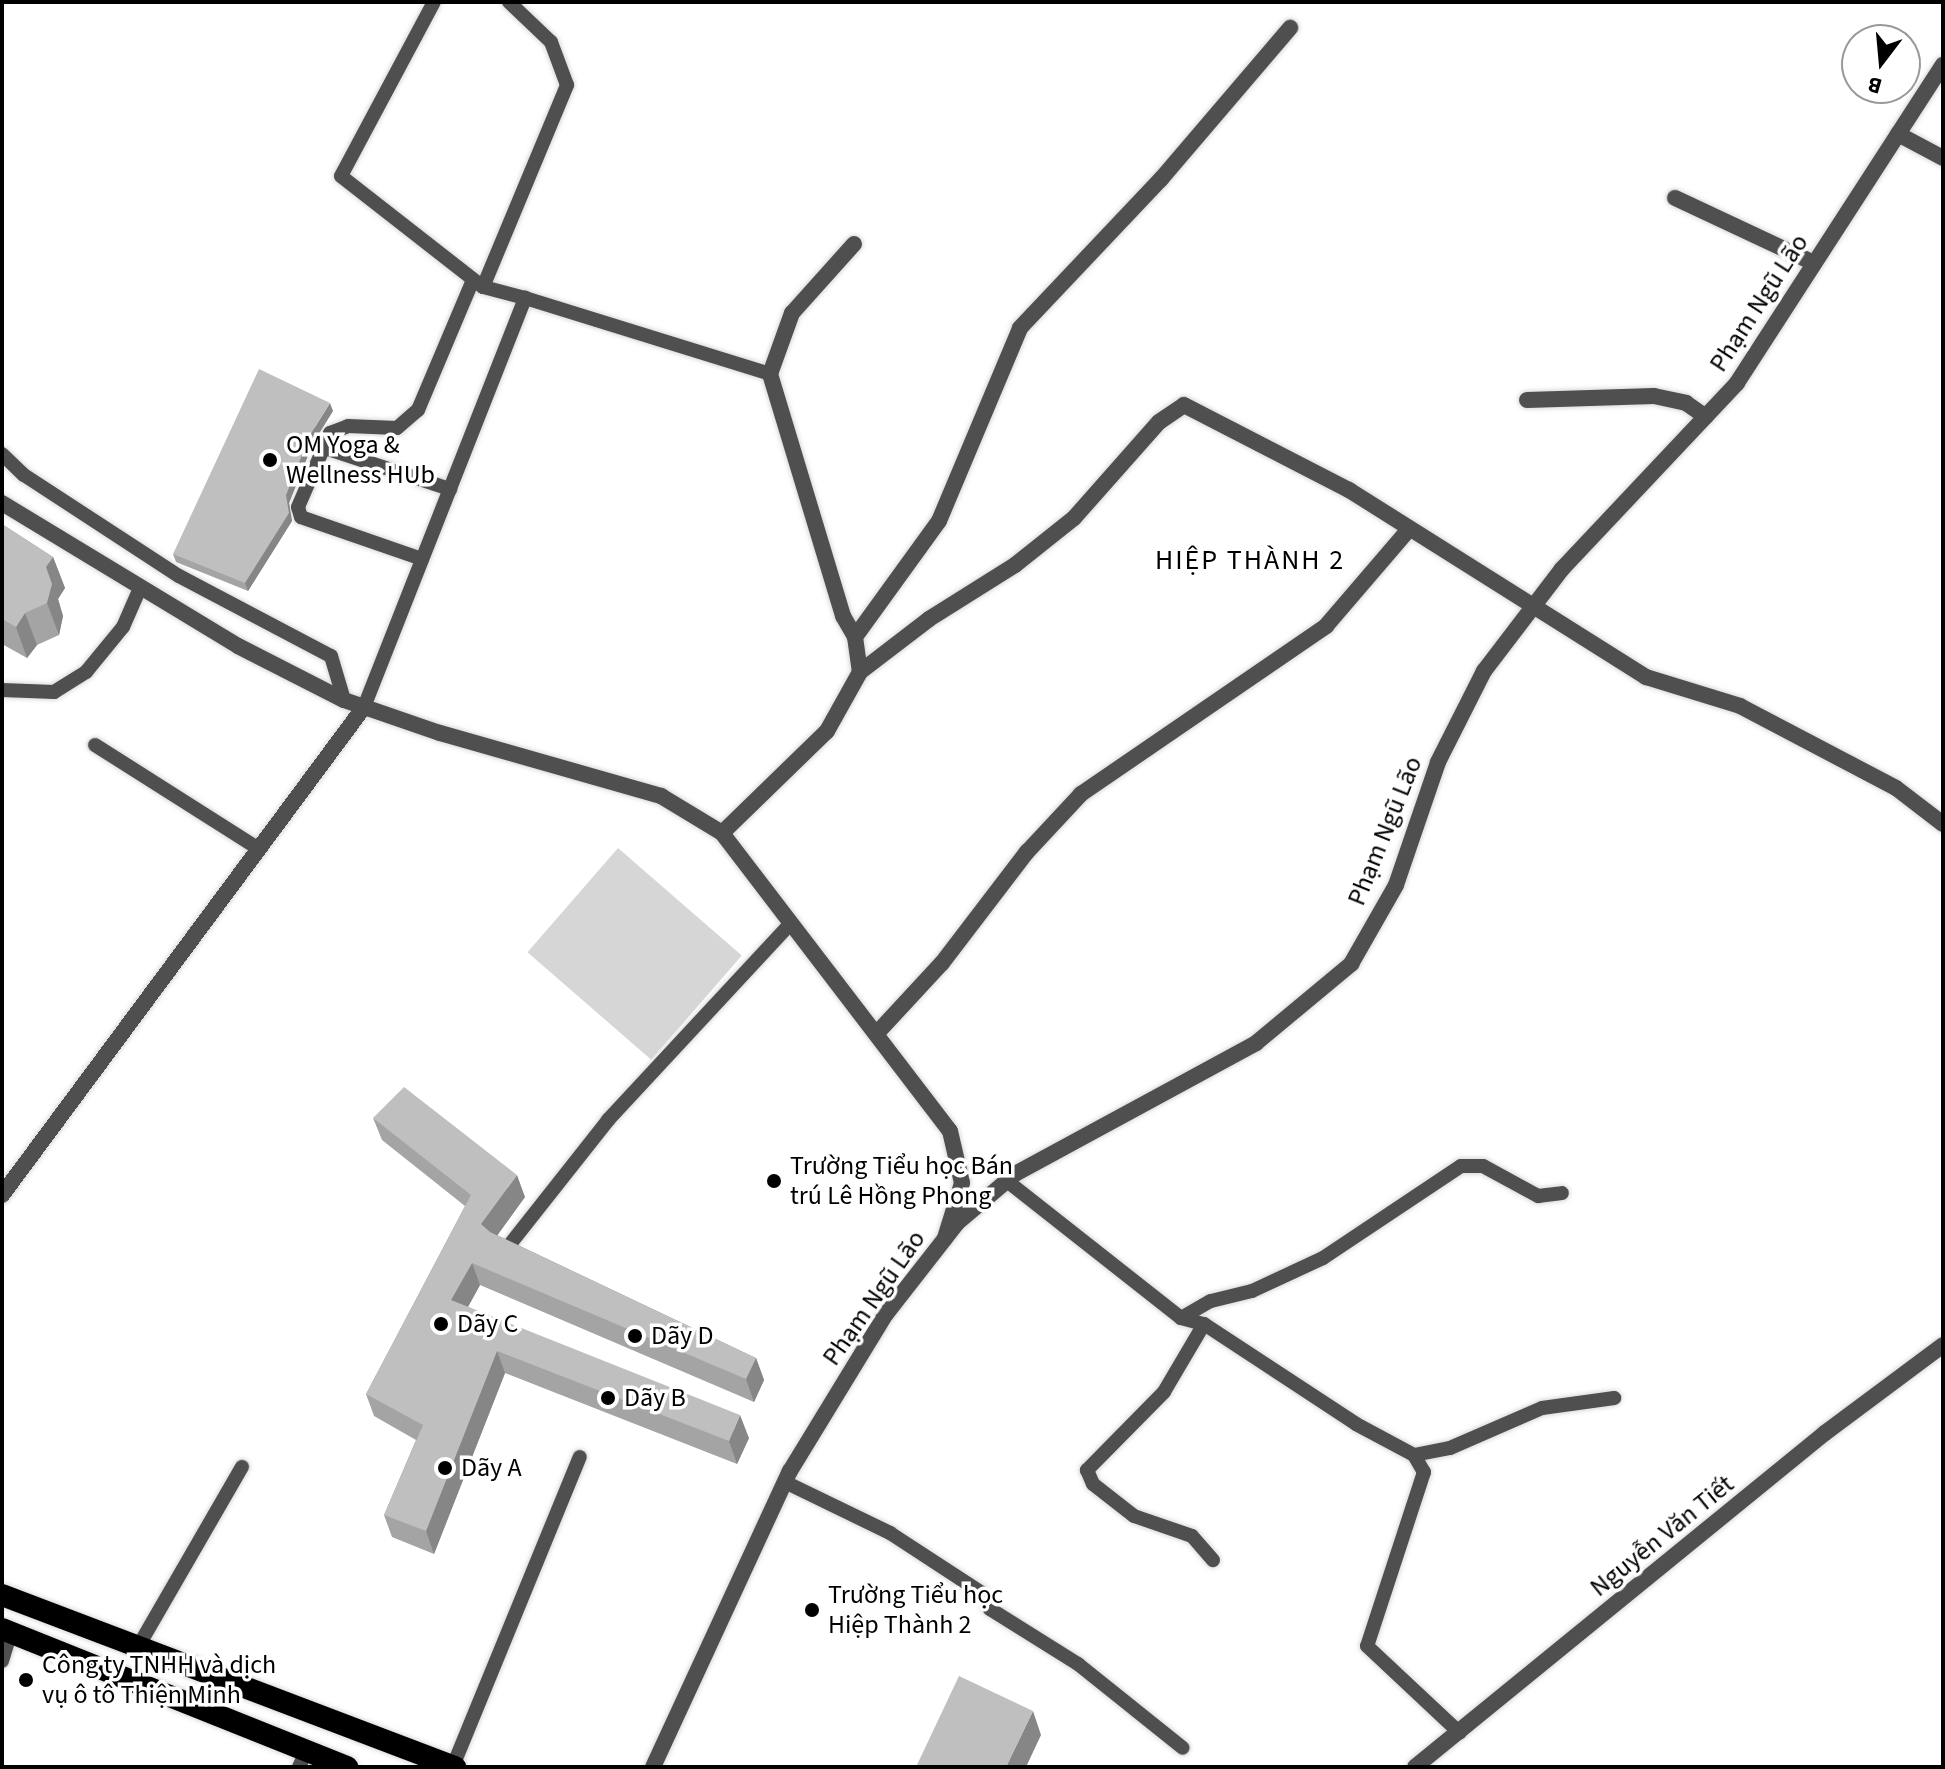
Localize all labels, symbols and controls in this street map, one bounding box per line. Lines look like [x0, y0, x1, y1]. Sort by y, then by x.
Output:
north arrow [1841, 24, 1921, 104]
text: B [1864, 68, 1886, 102]
street label: Phạm Ngũ Lão [1703, 228, 1815, 378]
place label: OM Yoga & Wellness HUb [286, 429, 435, 490]
marker: OM Yoga & Wellness HUb [261, 451, 279, 469]
district label: HIỆP THÀNH 2 [1155, 543, 1345, 577]
street label: Phạm Ngũ Lão [1341, 752, 1429, 910]
place label: Trường Tiểu học Bán trú Lê Hồng Phong [790, 1150, 1013, 1212]
marker: Trường Tiểu học Bán trú Lê Hồng Phong [765, 1172, 783, 1190]
street label: Phạm Ngũ Lão [816, 1224, 932, 1372]
place label: Dãy C [457, 1308, 518, 1340]
marker: Dãy C [432, 1315, 450, 1333]
place label: Dãy D [651, 1320, 713, 1352]
marker: Dãy D [626, 1327, 644, 1345]
place label: Dãy B [624, 1382, 686, 1414]
marker: Dãy B [599, 1389, 617, 1407]
place label: Dãy A [461, 1452, 522, 1484]
marker: Dãy A [436, 1459, 454, 1477]
street label: Nguyễn Văn Tiết [1584, 1469, 1740, 1603]
place label: Trường Tiểu học Hiệp Thành 2 [828, 1579, 1003, 1640]
marker: Trường Tiểu học Hiệp Thành 2 [803, 1601, 821, 1619]
place label: Công ty TNHH và dịch vụ ô tô Thiện Minh [42, 1649, 276, 1710]
marker: Công ty TNHH và dịch vụ ô tô Thiện Minh [17, 1671, 35, 1689]

